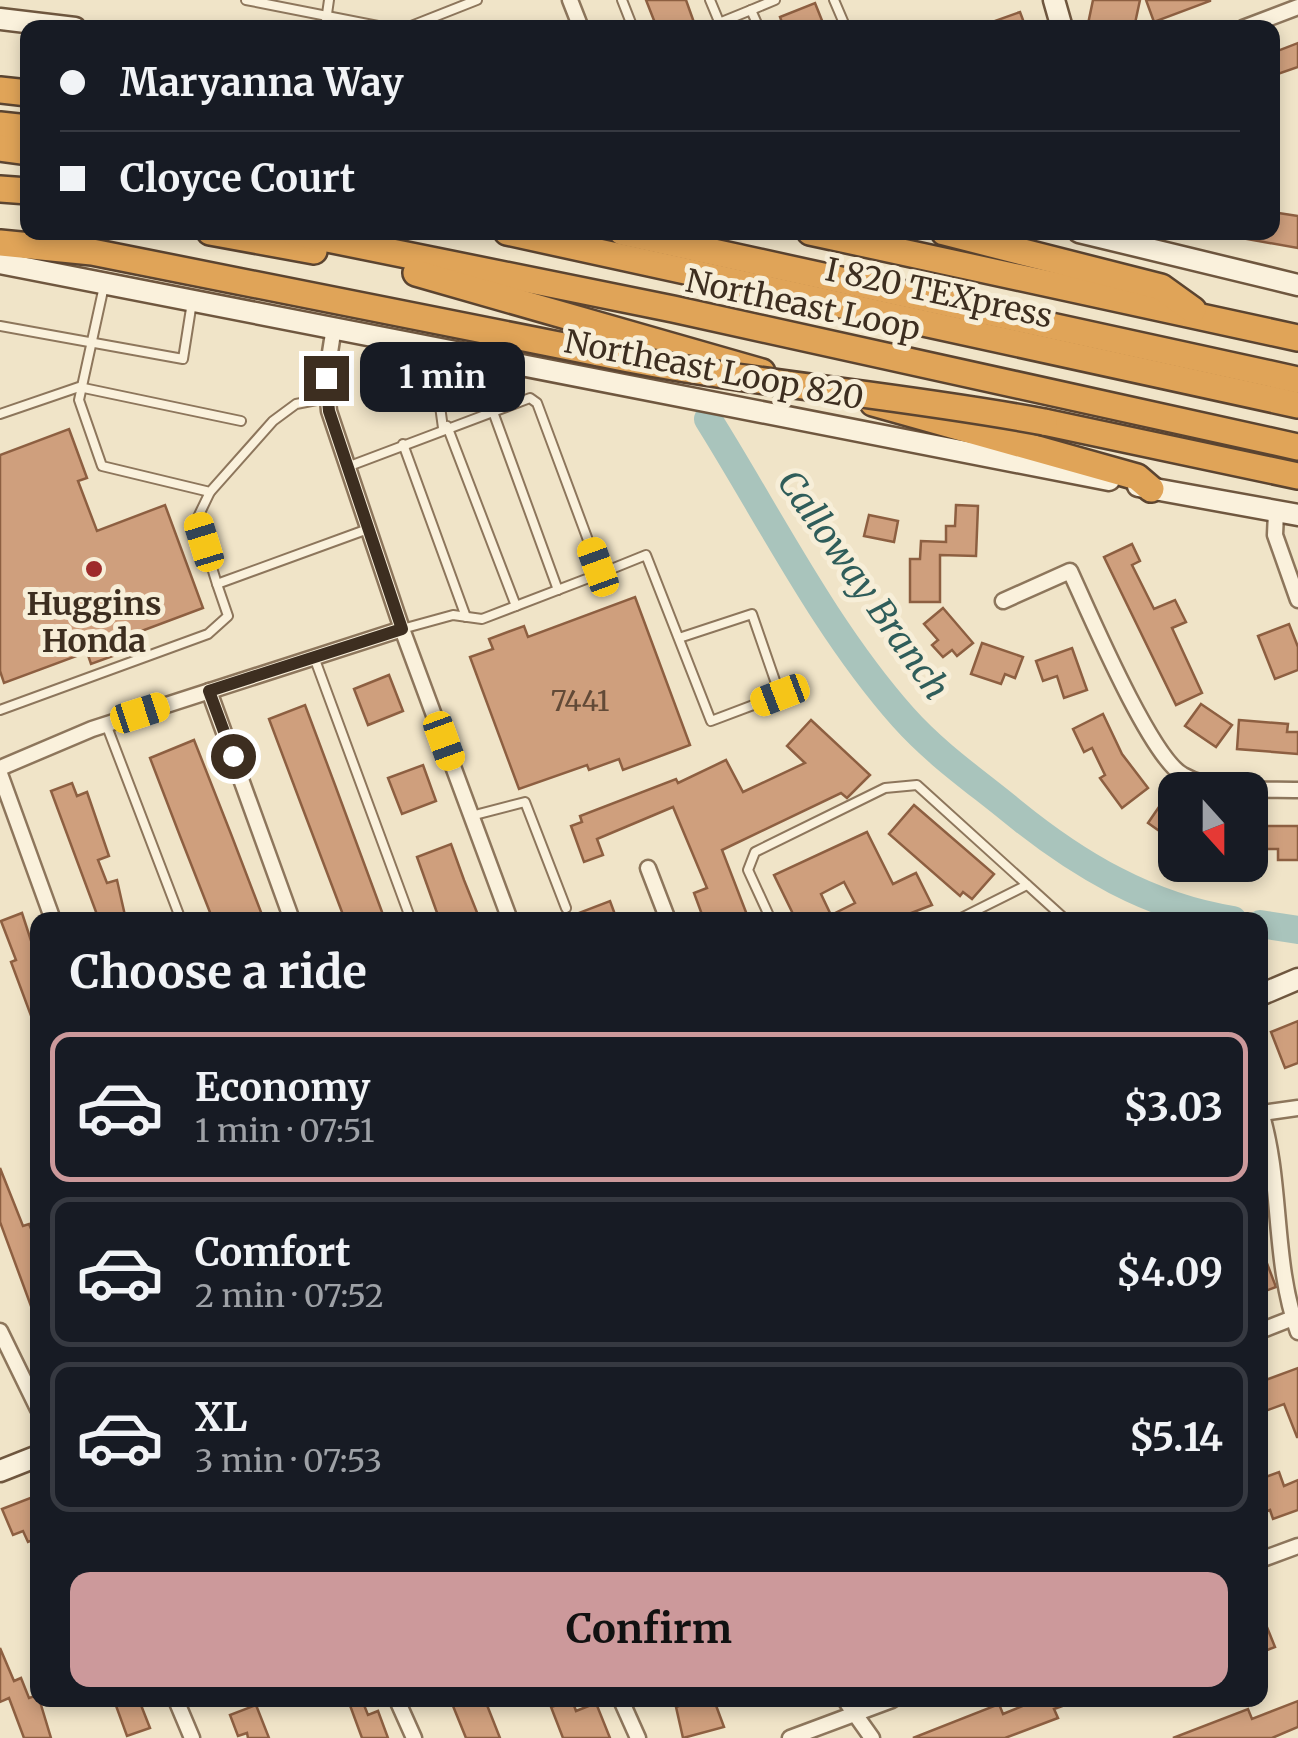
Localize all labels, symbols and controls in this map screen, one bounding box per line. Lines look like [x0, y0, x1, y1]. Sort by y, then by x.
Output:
text: Maryanna Way [120, 59, 404, 106]
text: Cloyce Court [120, 155, 355, 202]
street label: I 820 TEXpress [822, 249, 1056, 337]
street label: Northeast Loop [682, 261, 924, 349]
street label: Northeast Loop 820 [561, 321, 867, 419]
callout: 1 min [361, 343, 526, 413]
route end [304, 356, 349, 401]
text: 1 min [399, 357, 486, 397]
water label: Calloway Branch [768, 462, 958, 708]
car [181, 509, 227, 575]
car [574, 534, 622, 600]
marker: Huggins Honda [83, 558, 105, 580]
place label: Huggins Honda [26, 584, 162, 661]
car [747, 670, 813, 720]
house number: 7441 [551, 683, 609, 719]
car [107, 689, 173, 737]
car [420, 708, 468, 774]
route start [211, 734, 256, 779]
north arrow [1158, 772, 1268, 882]
map controls [1158, 772, 1268, 882]
text: Choose a ride [70, 944, 367, 1000]
icon: car [75, 1062, 165, 1152]
text: Economy [195, 1064, 370, 1111]
text: $3.03 [1123, 1084, 1223, 1131]
text: 1 min · 07:51 [195, 1111, 374, 1151]
icon: car [75, 1227, 165, 1317]
text: Comfort [195, 1229, 351, 1276]
text: $4.09 [1116, 1249, 1223, 1296]
text: 2 min · 07:52 [195, 1276, 384, 1316]
icon: car [75, 1392, 165, 1482]
text: XL [195, 1394, 247, 1441]
text: $5.14 [1129, 1414, 1223, 1461]
text: 3 min · 07:53 [195, 1441, 382, 1481]
button: Confirm [70, 1572, 1228, 1687]

